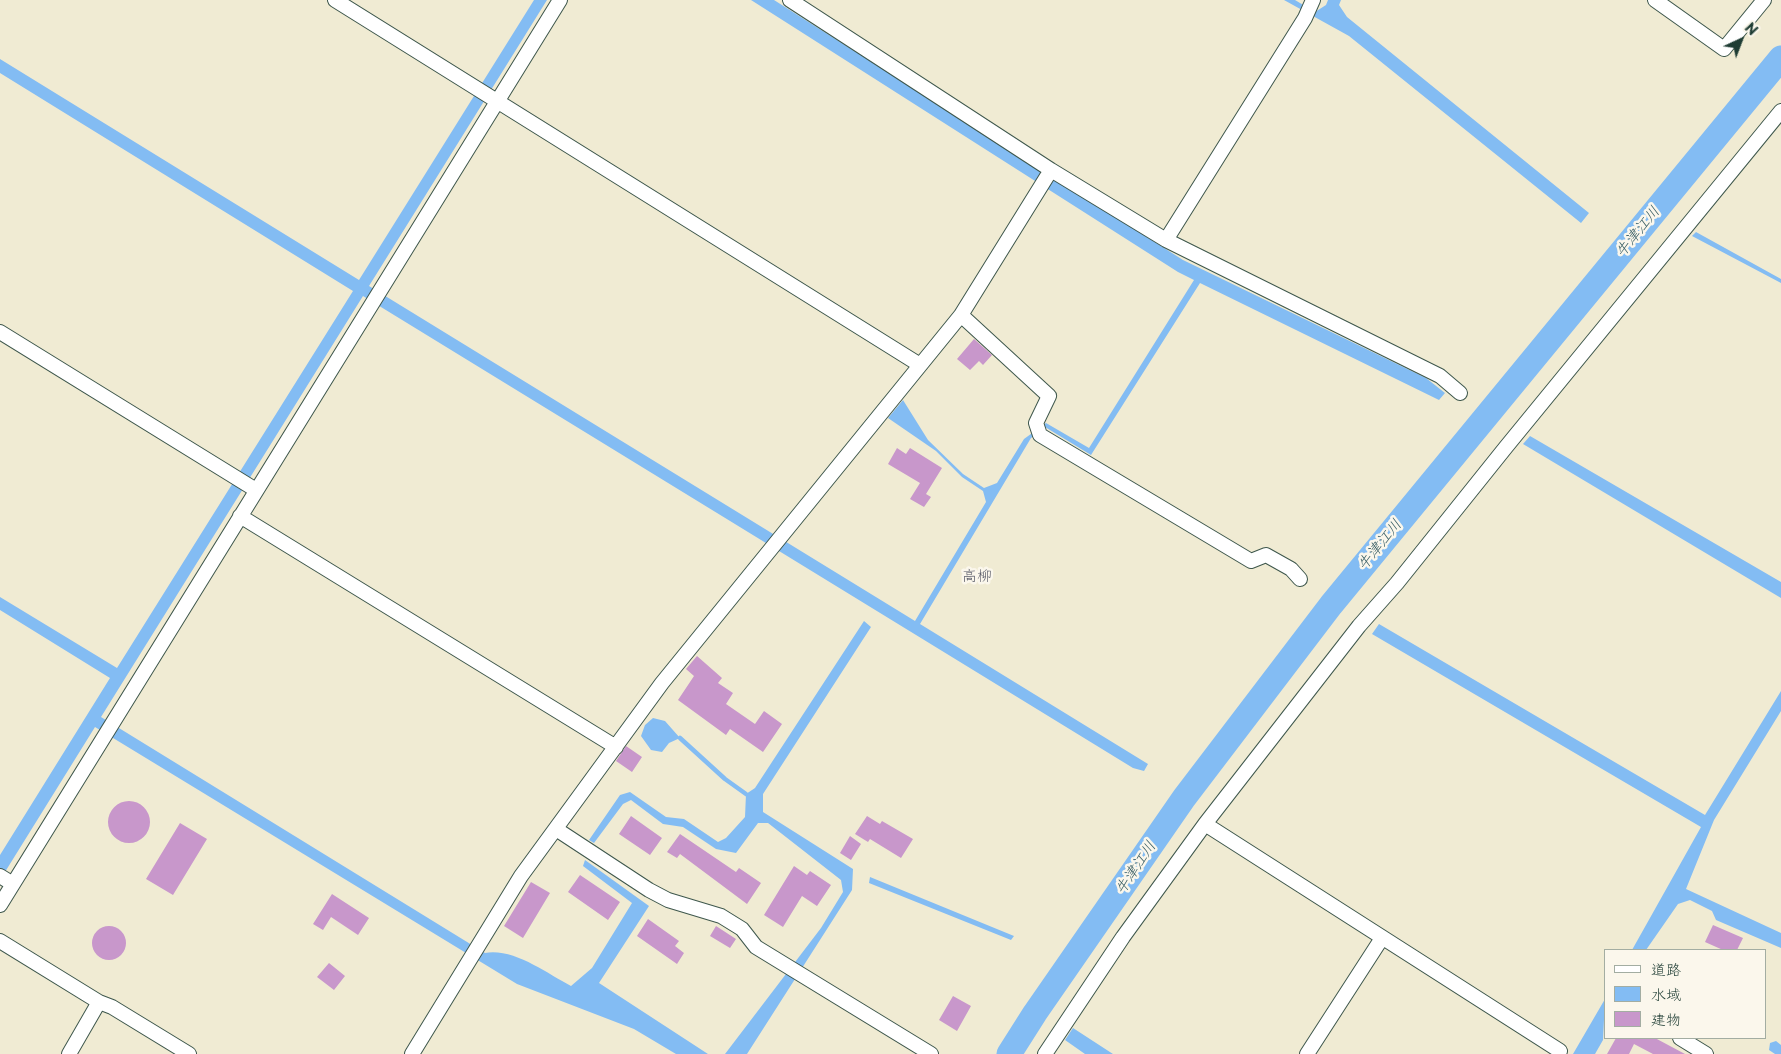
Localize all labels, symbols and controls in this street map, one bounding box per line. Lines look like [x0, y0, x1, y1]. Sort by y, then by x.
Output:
north arrow [1716, 15, 1766, 65]
text: N [1740, 17, 1763, 40]
water label: 牛津江川 [1612, 203, 1664, 261]
water label: 牛津江川 [1354, 516, 1406, 574]
district label: 高柳 [962, 568, 992, 586]
water label: 牛津江川 [1112, 838, 1160, 898]
legend [1604, 949, 1766, 1039]
text: 道路 [1651, 957, 1681, 980]
text: 水域 [1651, 982, 1681, 1005]
text: 建物 [1651, 1007, 1681, 1030]

